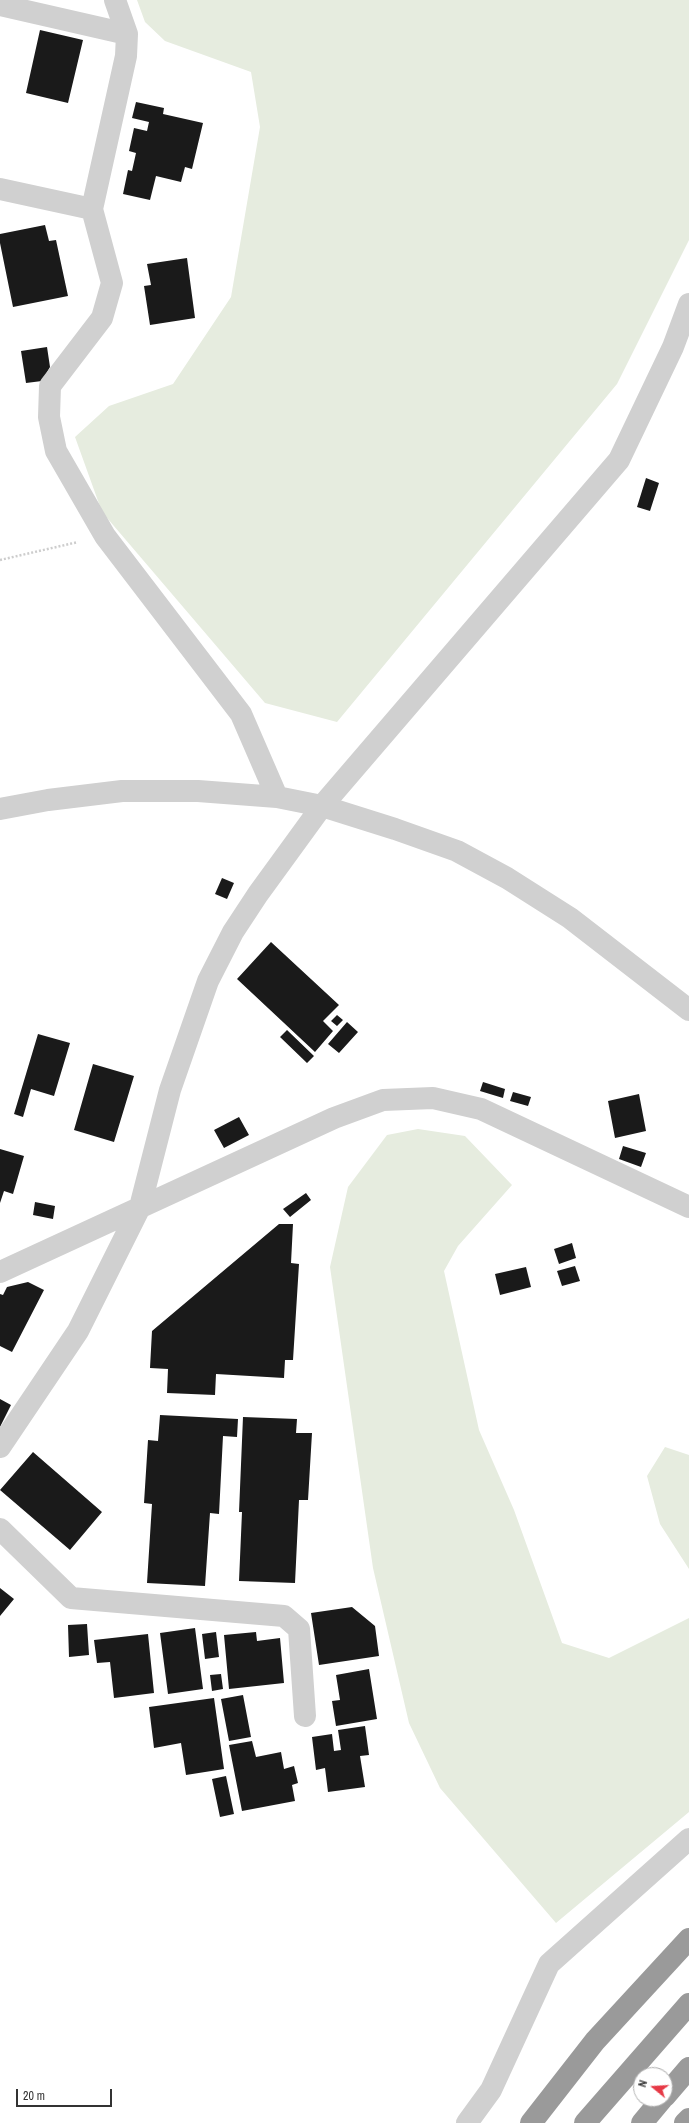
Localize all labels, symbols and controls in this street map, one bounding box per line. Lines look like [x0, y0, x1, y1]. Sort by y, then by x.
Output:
north arrow [633, 2067, 673, 2107]
text: N [635, 2078, 650, 2089]
scale bar [18, 2081, 114, 2107]
text: 20 m [23, 2088, 45, 2104]

